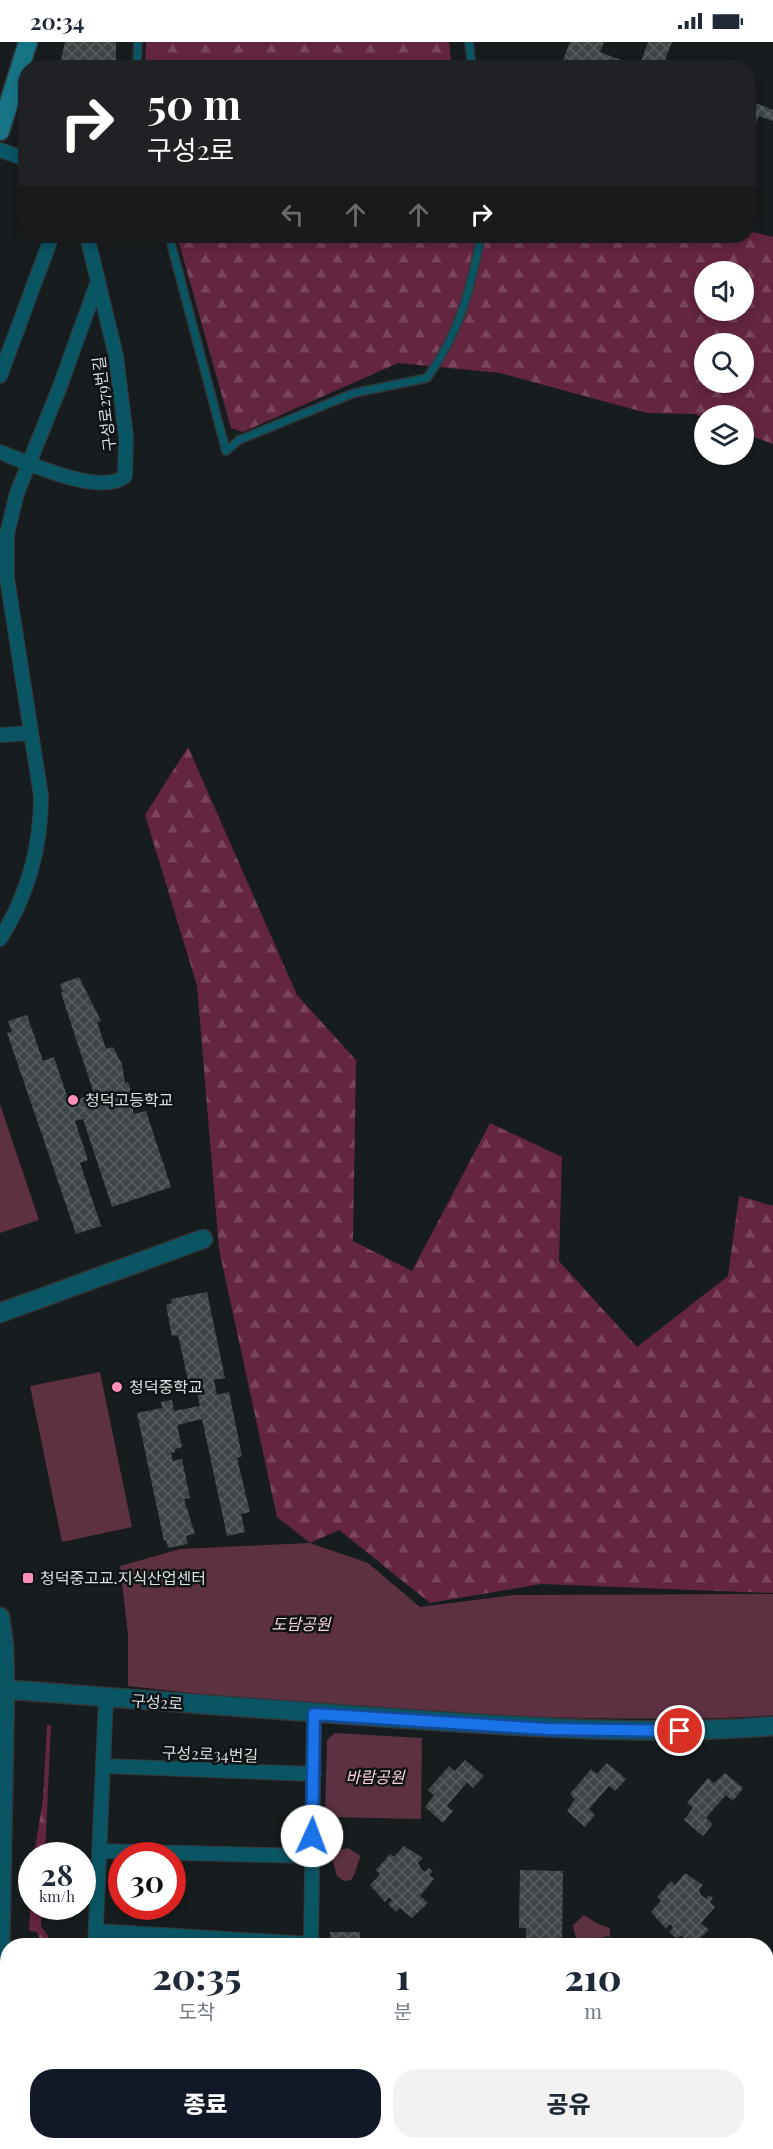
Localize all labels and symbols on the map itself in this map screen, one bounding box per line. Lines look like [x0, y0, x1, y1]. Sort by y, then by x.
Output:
street label: 구성로279번길 [87, 355, 120, 453]
place label: 청덕고등학교 [85, 1089, 173, 1110]
marker: 청덕고등학교 [66, 1093, 80, 1107]
place label: 청덕중학교 [129, 1376, 203, 1397]
marker: 청덕중학교 [110, 1380, 124, 1394]
place label: 청덕중고교.지식산업센터 [40, 1567, 206, 1588]
marker: 청덕중고교.지식산업센터 [21, 1571, 35, 1585]
park label: 도담공원 [272, 1613, 332, 1634]
street label: 구성2로 [130, 1689, 184, 1714]
pin [654, 1705, 705, 1756]
street label: 구성2로34번길 [161, 1741, 259, 1766]
park label: 바람공원 [346, 1766, 406, 1787]
position arrow [280, 1804, 344, 1868]
speed limit sign: 30 [108, 1842, 186, 1920]

